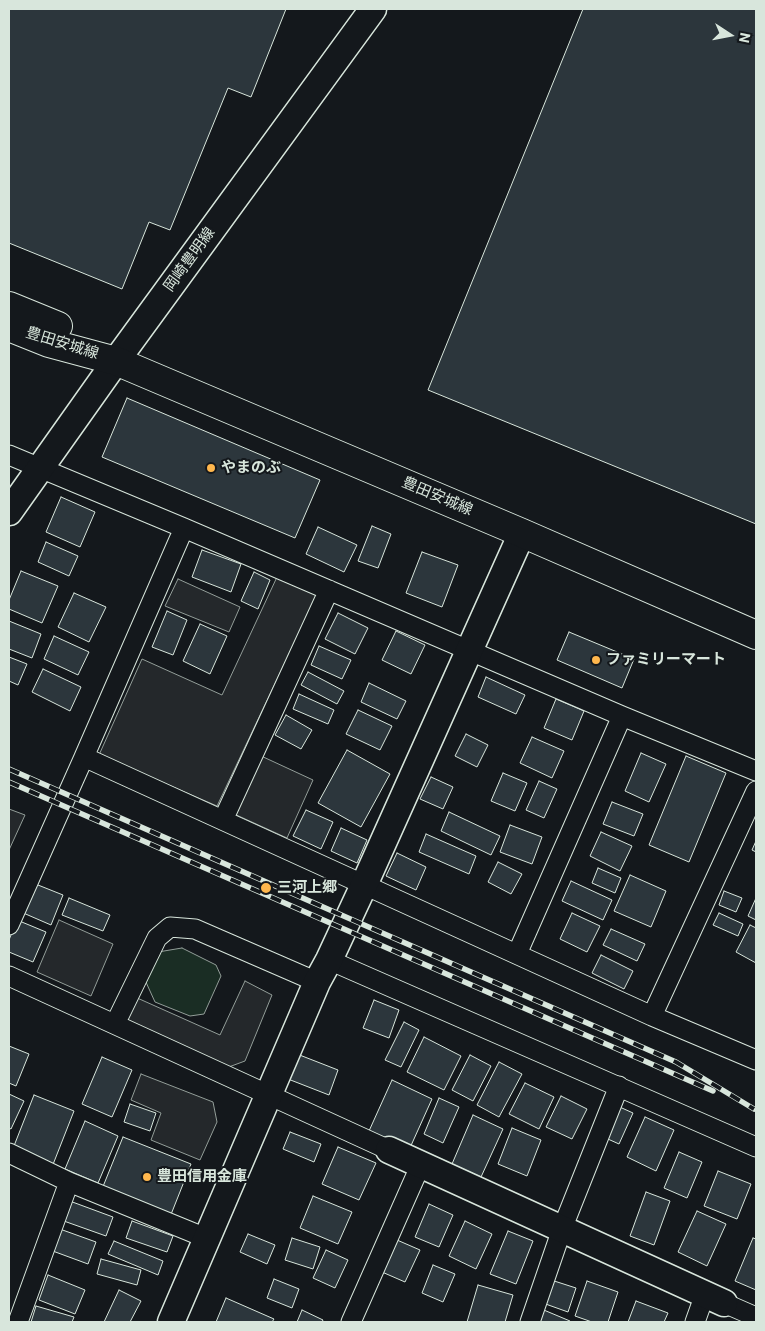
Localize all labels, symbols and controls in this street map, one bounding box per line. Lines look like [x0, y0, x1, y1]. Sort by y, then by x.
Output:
north arrow [705, 10, 755, 60]
text: N [736, 31, 754, 44]
street label: 岡崎豊明線 [161, 224, 219, 296]
street label: 豊田安城線 [24, 324, 100, 364]
place label: やまのぶ [221, 459, 281, 477]
marker: やまのぶ [205, 462, 217, 474]
street label: 豊田安城線 [399, 474, 475, 520]
place label: ファミリーマート [606, 651, 726, 669]
marker: ファミリーマート [590, 654, 602, 666]
place label: 三河上郷 [277, 879, 337, 897]
marker: 三河上郷 [259, 881, 273, 895]
place label: 豊田信用金庫 [157, 1168, 247, 1186]
marker: 豊田信用金庫 [141, 1171, 153, 1183]

